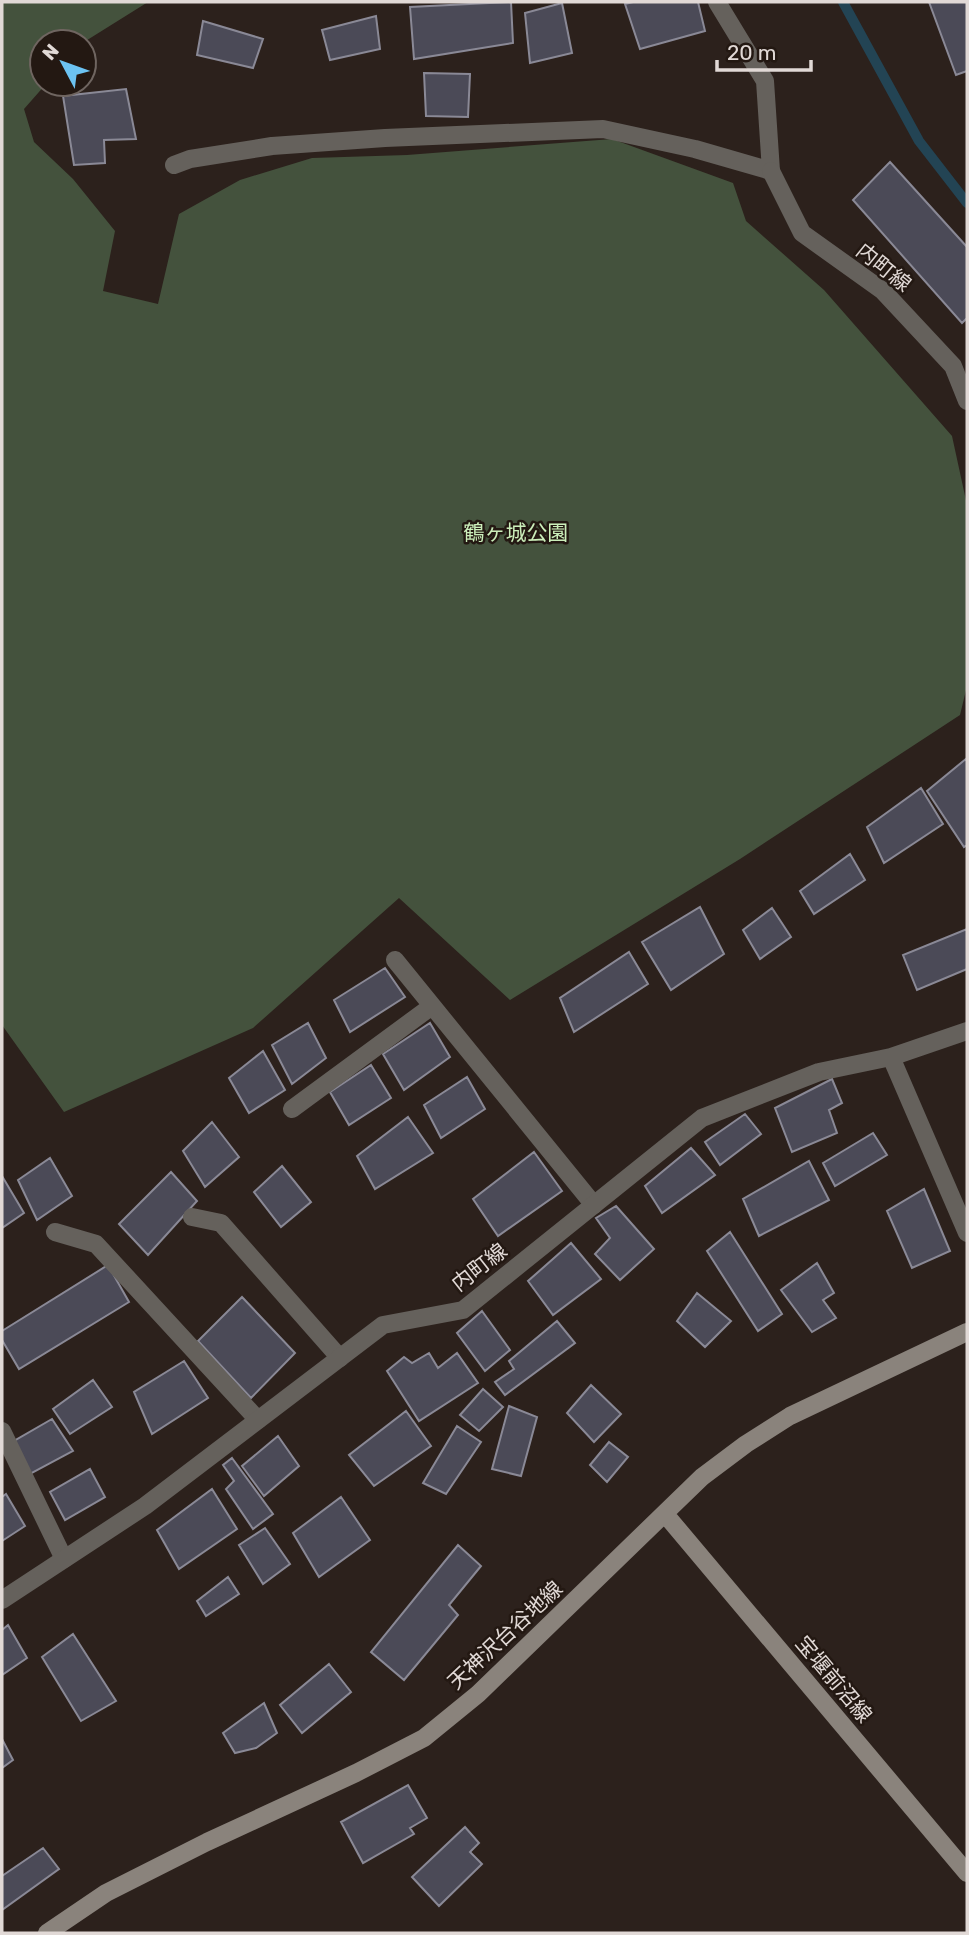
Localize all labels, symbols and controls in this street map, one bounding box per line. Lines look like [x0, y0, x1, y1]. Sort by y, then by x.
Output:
north arrow [28, 28, 98, 98]
scale bar [717, 28, 811, 72]
text: N [37, 39, 64, 65]
text: 20 m [727, 40, 776, 65]
street label: 内町線 [852, 237, 916, 297]
park label: 鶴ヶ城公園 [464, 520, 569, 545]
street label: 内町線 [446, 1238, 512, 1296]
street label: 天神沢台谷地線 [443, 1576, 567, 1694]
street label: 宝堰前沼線 [791, 1631, 877, 1727]

